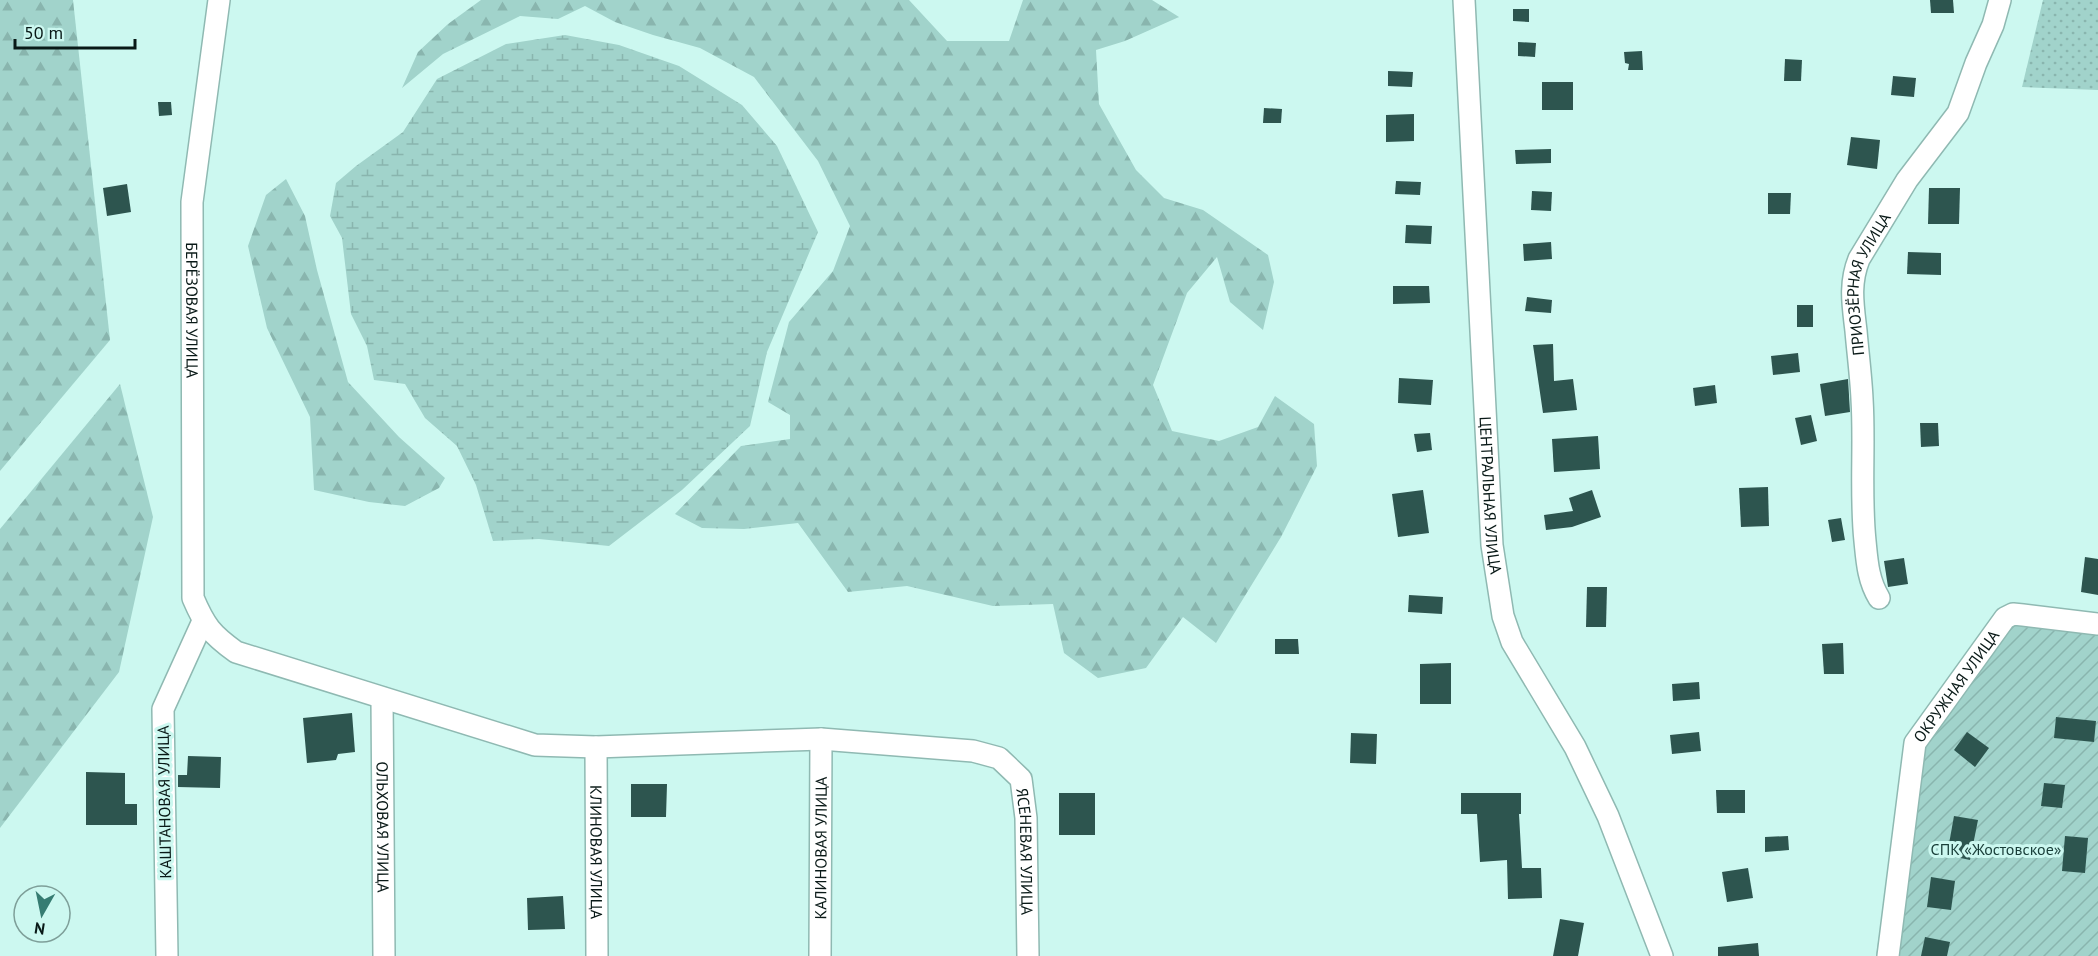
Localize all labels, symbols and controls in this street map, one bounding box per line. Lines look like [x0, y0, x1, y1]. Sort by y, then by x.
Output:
scale bar [15, 12, 135, 50]
text: 50 m [24, 21, 63, 44]
street label: ПРИОЗЁРНАЯ УЛИЦА [1843, 208, 1895, 357]
street label: БЕРЁЗОВАЯ УЛИЦА [182, 242, 202, 379]
street label: ЦЕНТРАЛЬНАЯ УЛИЦА [1475, 416, 1506, 576]
street label: ОКРУЖНАЯ УЛИЦА [1909, 625, 2004, 746]
street label: КАШТАНОВАЯ УЛИЦА [153, 725, 175, 879]
street label: ОЛЬХОВАЯ УЛИЦА [372, 761, 394, 893]
street label: КАЛИНОВАЯ УЛИЦА [810, 776, 831, 920]
street label: КЛИНОВАЯ УЛИЦА [586, 785, 607, 920]
street label: ЯСЕНЕВАЯ УЛИЦА [1012, 787, 1037, 916]
park label: СПК «Жостовское» [1931, 839, 2062, 859]
north arrow [12, 884, 72, 944]
text: N [33, 918, 46, 940]

